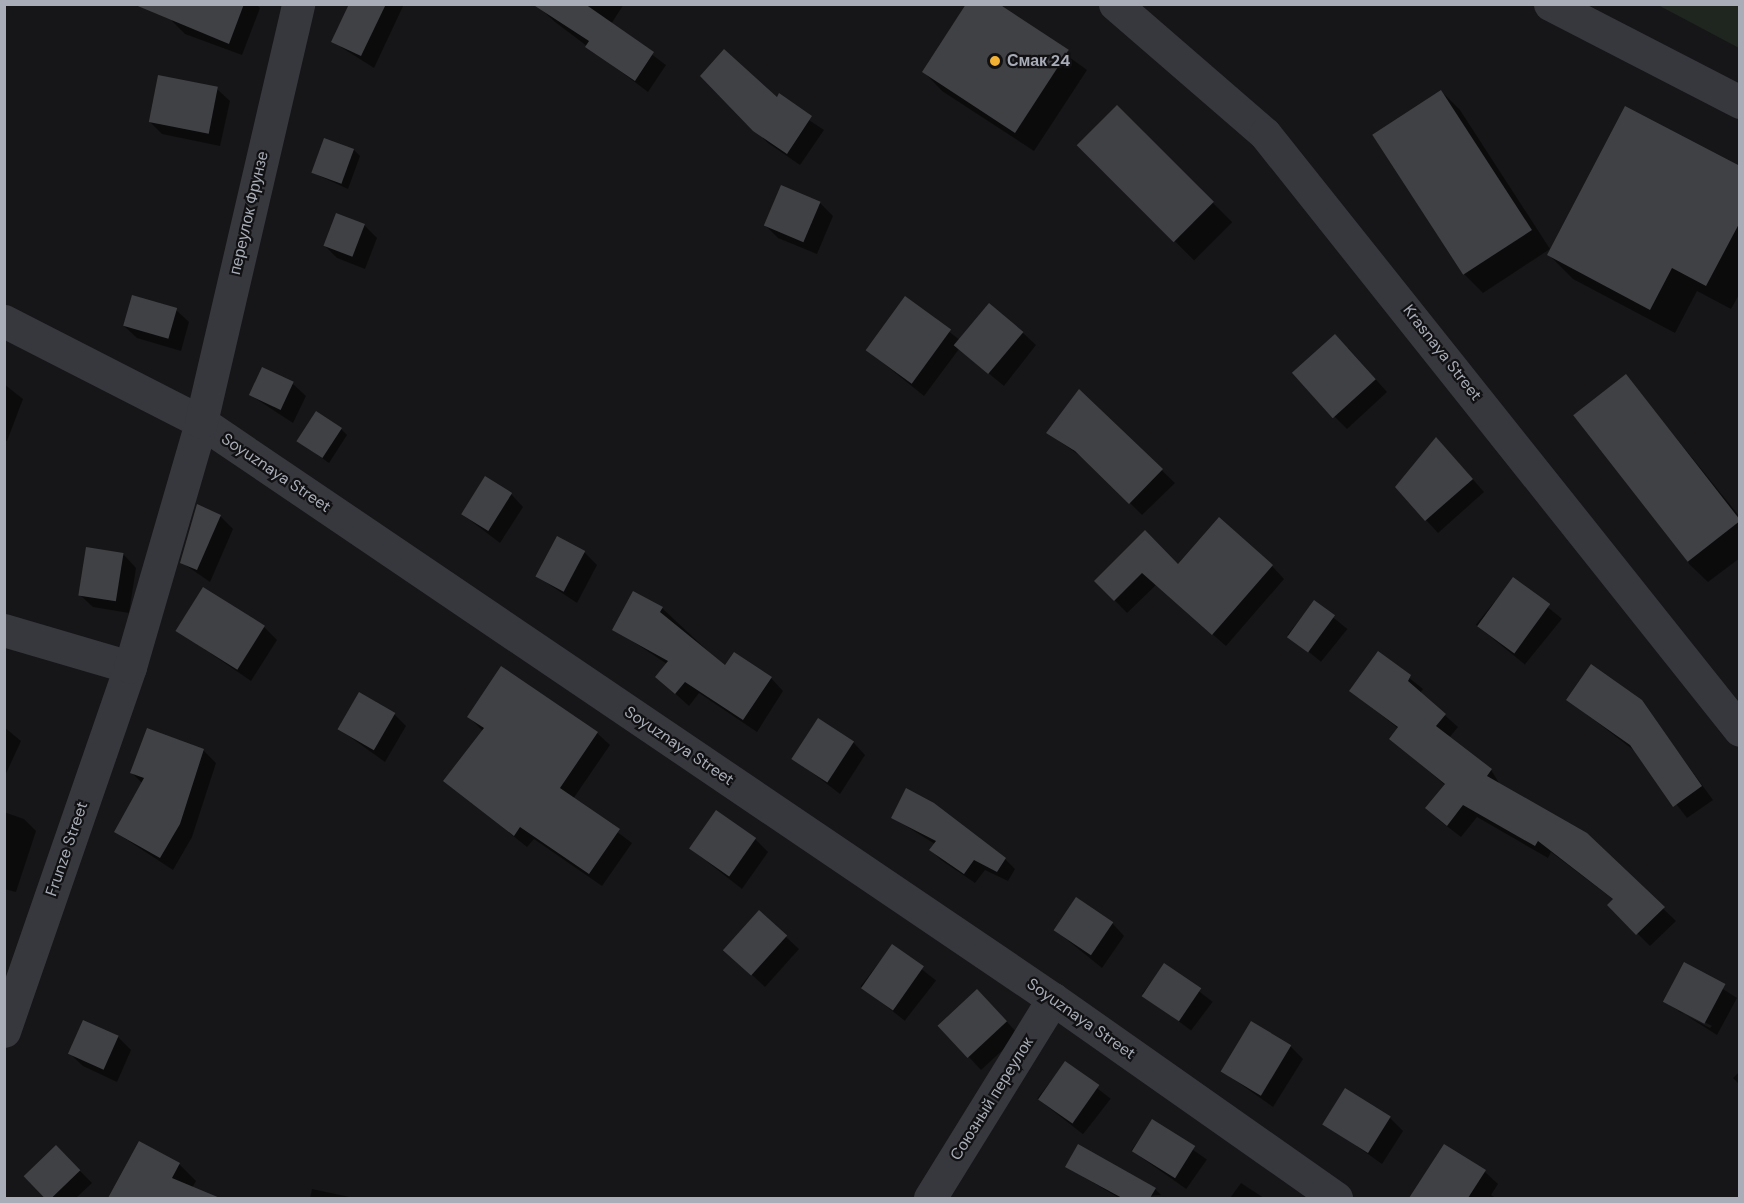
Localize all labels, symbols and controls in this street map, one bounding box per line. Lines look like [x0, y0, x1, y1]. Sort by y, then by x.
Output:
place label: Смак 24 [1007, 51, 1070, 71]
marker: Смак 24 [988, 54, 1002, 68]
street label: переулок Фрунзе [225, 149, 273, 277]
street label: Krasnaya Street [1399, 301, 1485, 405]
street label: Soyuznaya Street [218, 429, 334, 517]
street label: Soyuznaya Street [621, 702, 737, 790]
street label: Frunze Street [42, 799, 92, 899]
street label: Soyuznaya Street [1023, 974, 1139, 1064]
street label: Союзный переулок [946, 1034, 1038, 1164]

